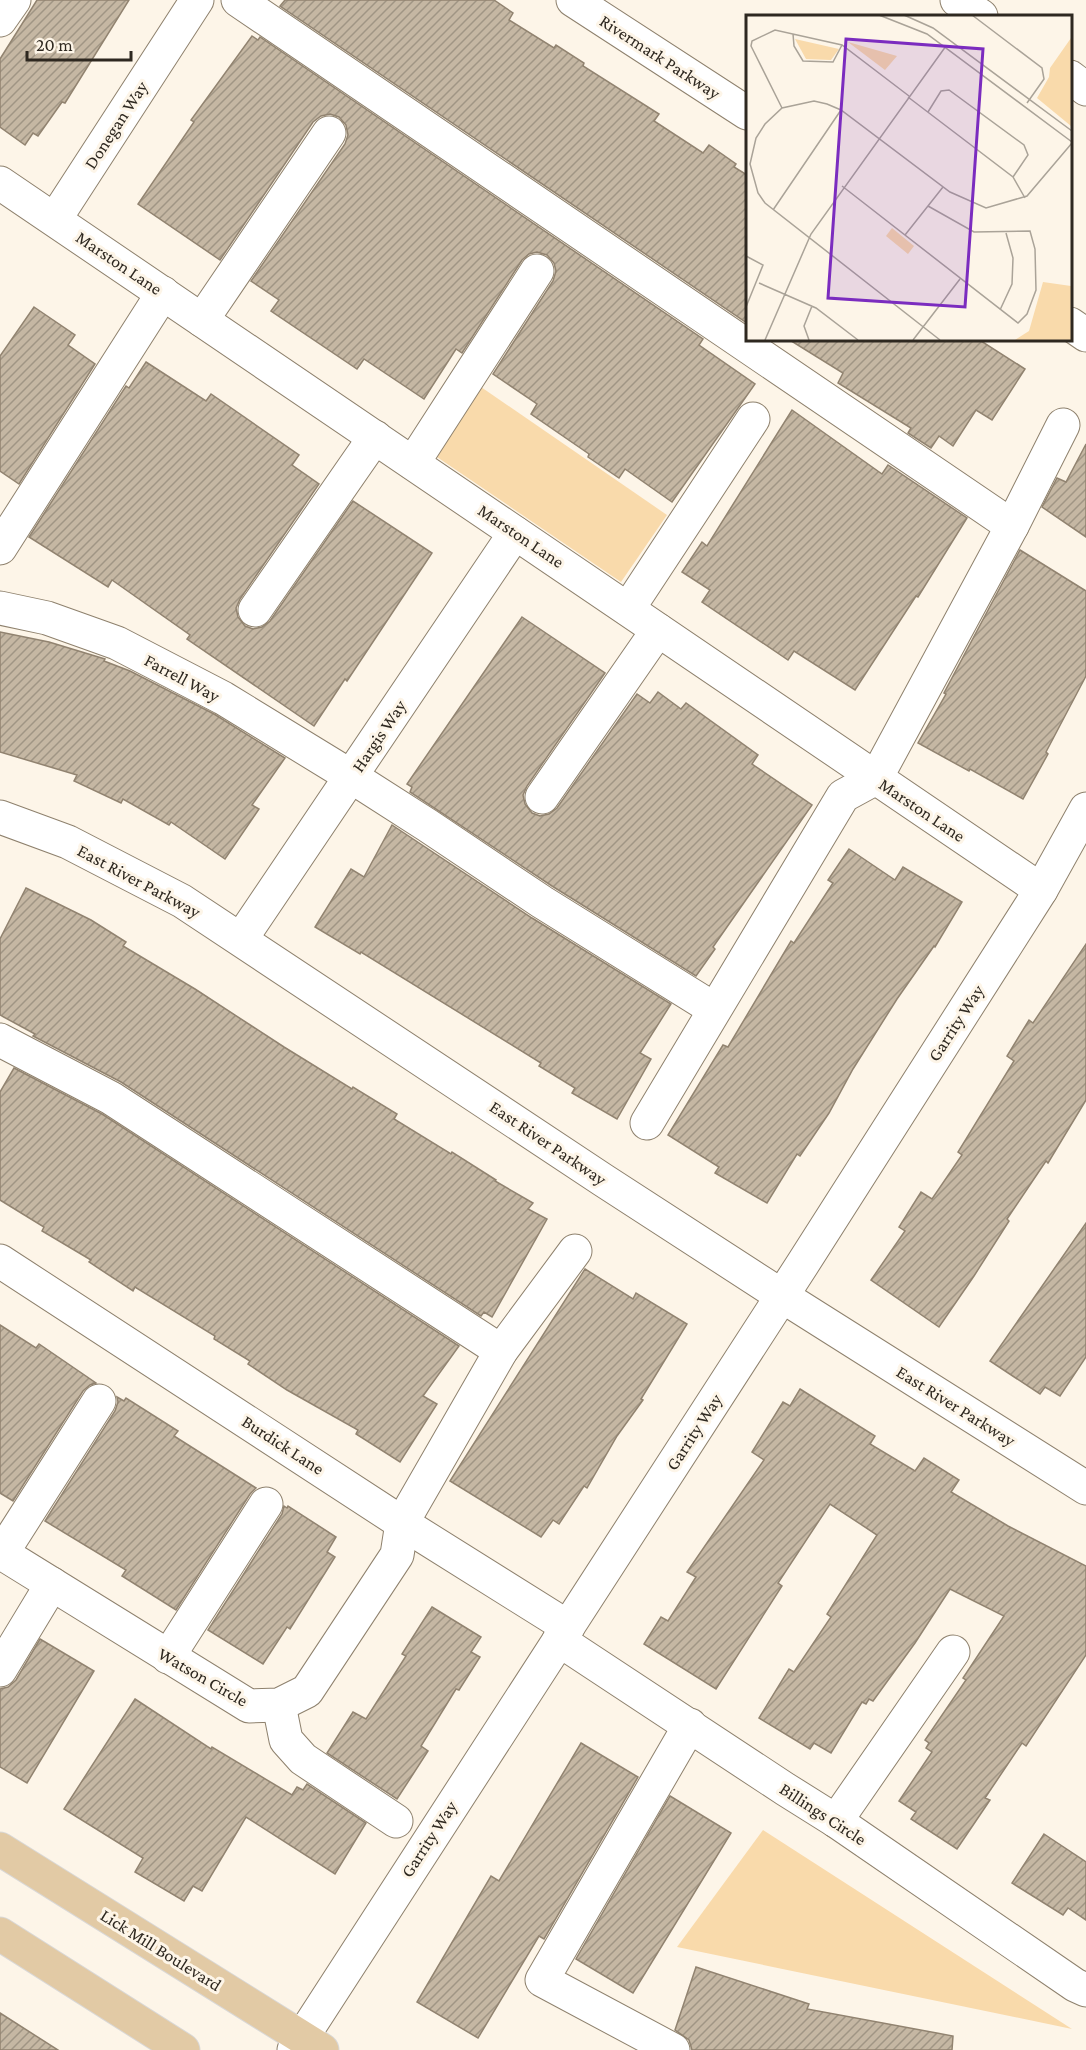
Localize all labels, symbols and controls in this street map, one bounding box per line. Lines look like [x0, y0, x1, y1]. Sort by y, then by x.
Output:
street label: Rivermark Parkway [596, 11, 725, 104]
inset map [746, 15, 1071, 340]
scale bar [27, 24, 130, 62]
text: 20 m [36, 35, 73, 55]
street label: Donegan Way [80, 77, 152, 173]
street label: Marston Lane [72, 227, 166, 299]
street label: Marston Lane [474, 500, 568, 572]
street label: Farrell Way [141, 650, 224, 706]
street label: Hargis Way [348, 696, 411, 776]
street label: Marston Lane [875, 774, 969, 846]
street label: East River Parkway [74, 840, 205, 922]
street label: Garrity Way [924, 980, 988, 1065]
street label: East River Parkway [486, 1097, 611, 1190]
street label: East River Parkway [893, 1361, 1020, 1451]
street label: Garrity Way [662, 1389, 726, 1474]
street label: Burdick Lane [238, 1411, 328, 1479]
street label: Watson Circle [155, 1643, 251, 1711]
street label: Billings Circle [776, 1779, 870, 1849]
street label: Garrity Way [397, 1796, 461, 1881]
street label: Lick Mill Boulevard [97, 1905, 225, 1995]

